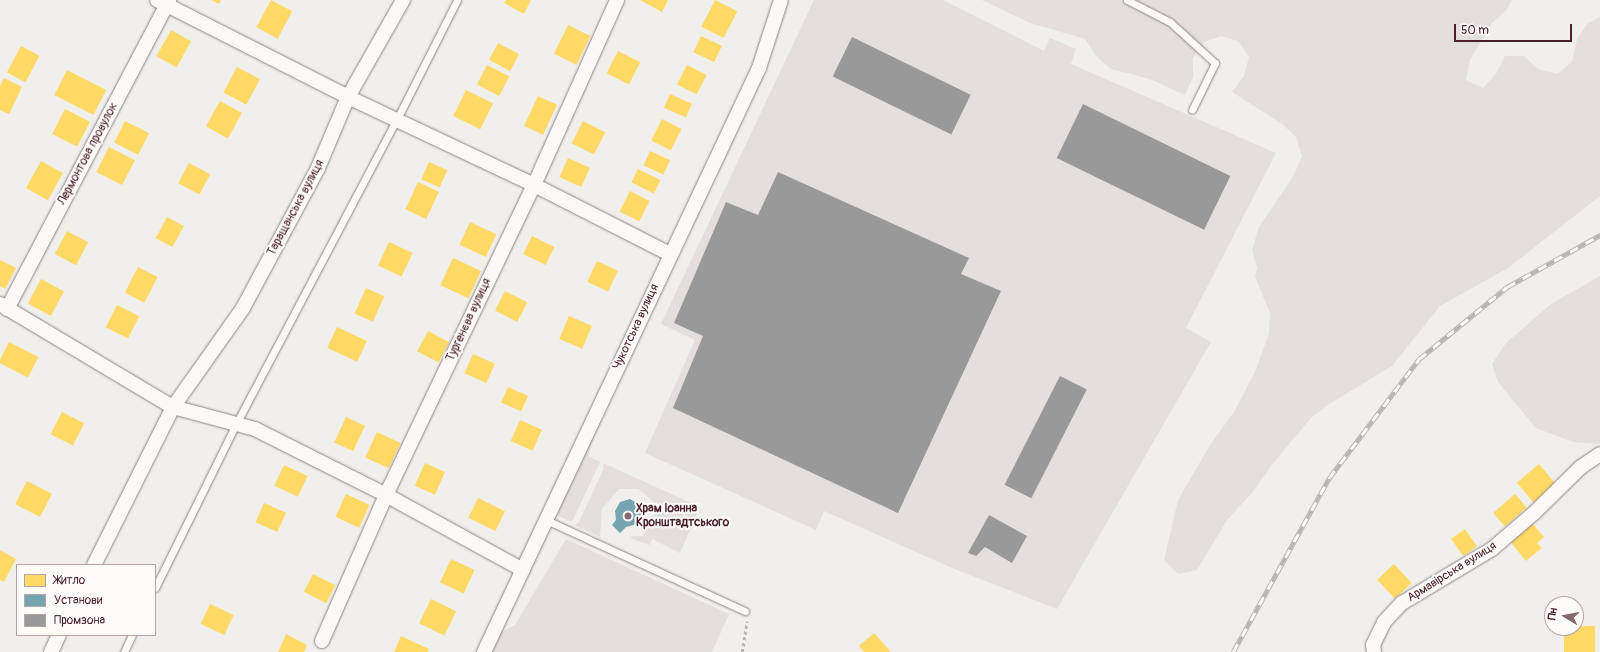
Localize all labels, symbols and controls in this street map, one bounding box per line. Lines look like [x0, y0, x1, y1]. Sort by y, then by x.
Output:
scale bar [1456, 16, 1574, 42]
text: 50 m [1461, 23, 1489, 38]
street label: Лермонтова провулок [55, 100, 121, 208]
street label: Таращанська вулиця [265, 158, 327, 258]
street label: Тургенєва вулиця [443, 276, 495, 364]
street label: Чукотська вулиця [610, 282, 662, 372]
place label: Храм Іоанна Кронштадтського [636, 502, 729, 530]
marker: Храм Іоанна Кронштадтського [623, 511, 633, 521]
street label: Армавірська вулиця [1405, 539, 1499, 605]
legend [16, 564, 156, 636]
text: Житло [54, 573, 85, 588]
text: Установи [54, 593, 102, 608]
north arrow [1544, 596, 1584, 636]
text: Пн [1545, 607, 1560, 621]
text: Промзона [54, 613, 105, 628]

